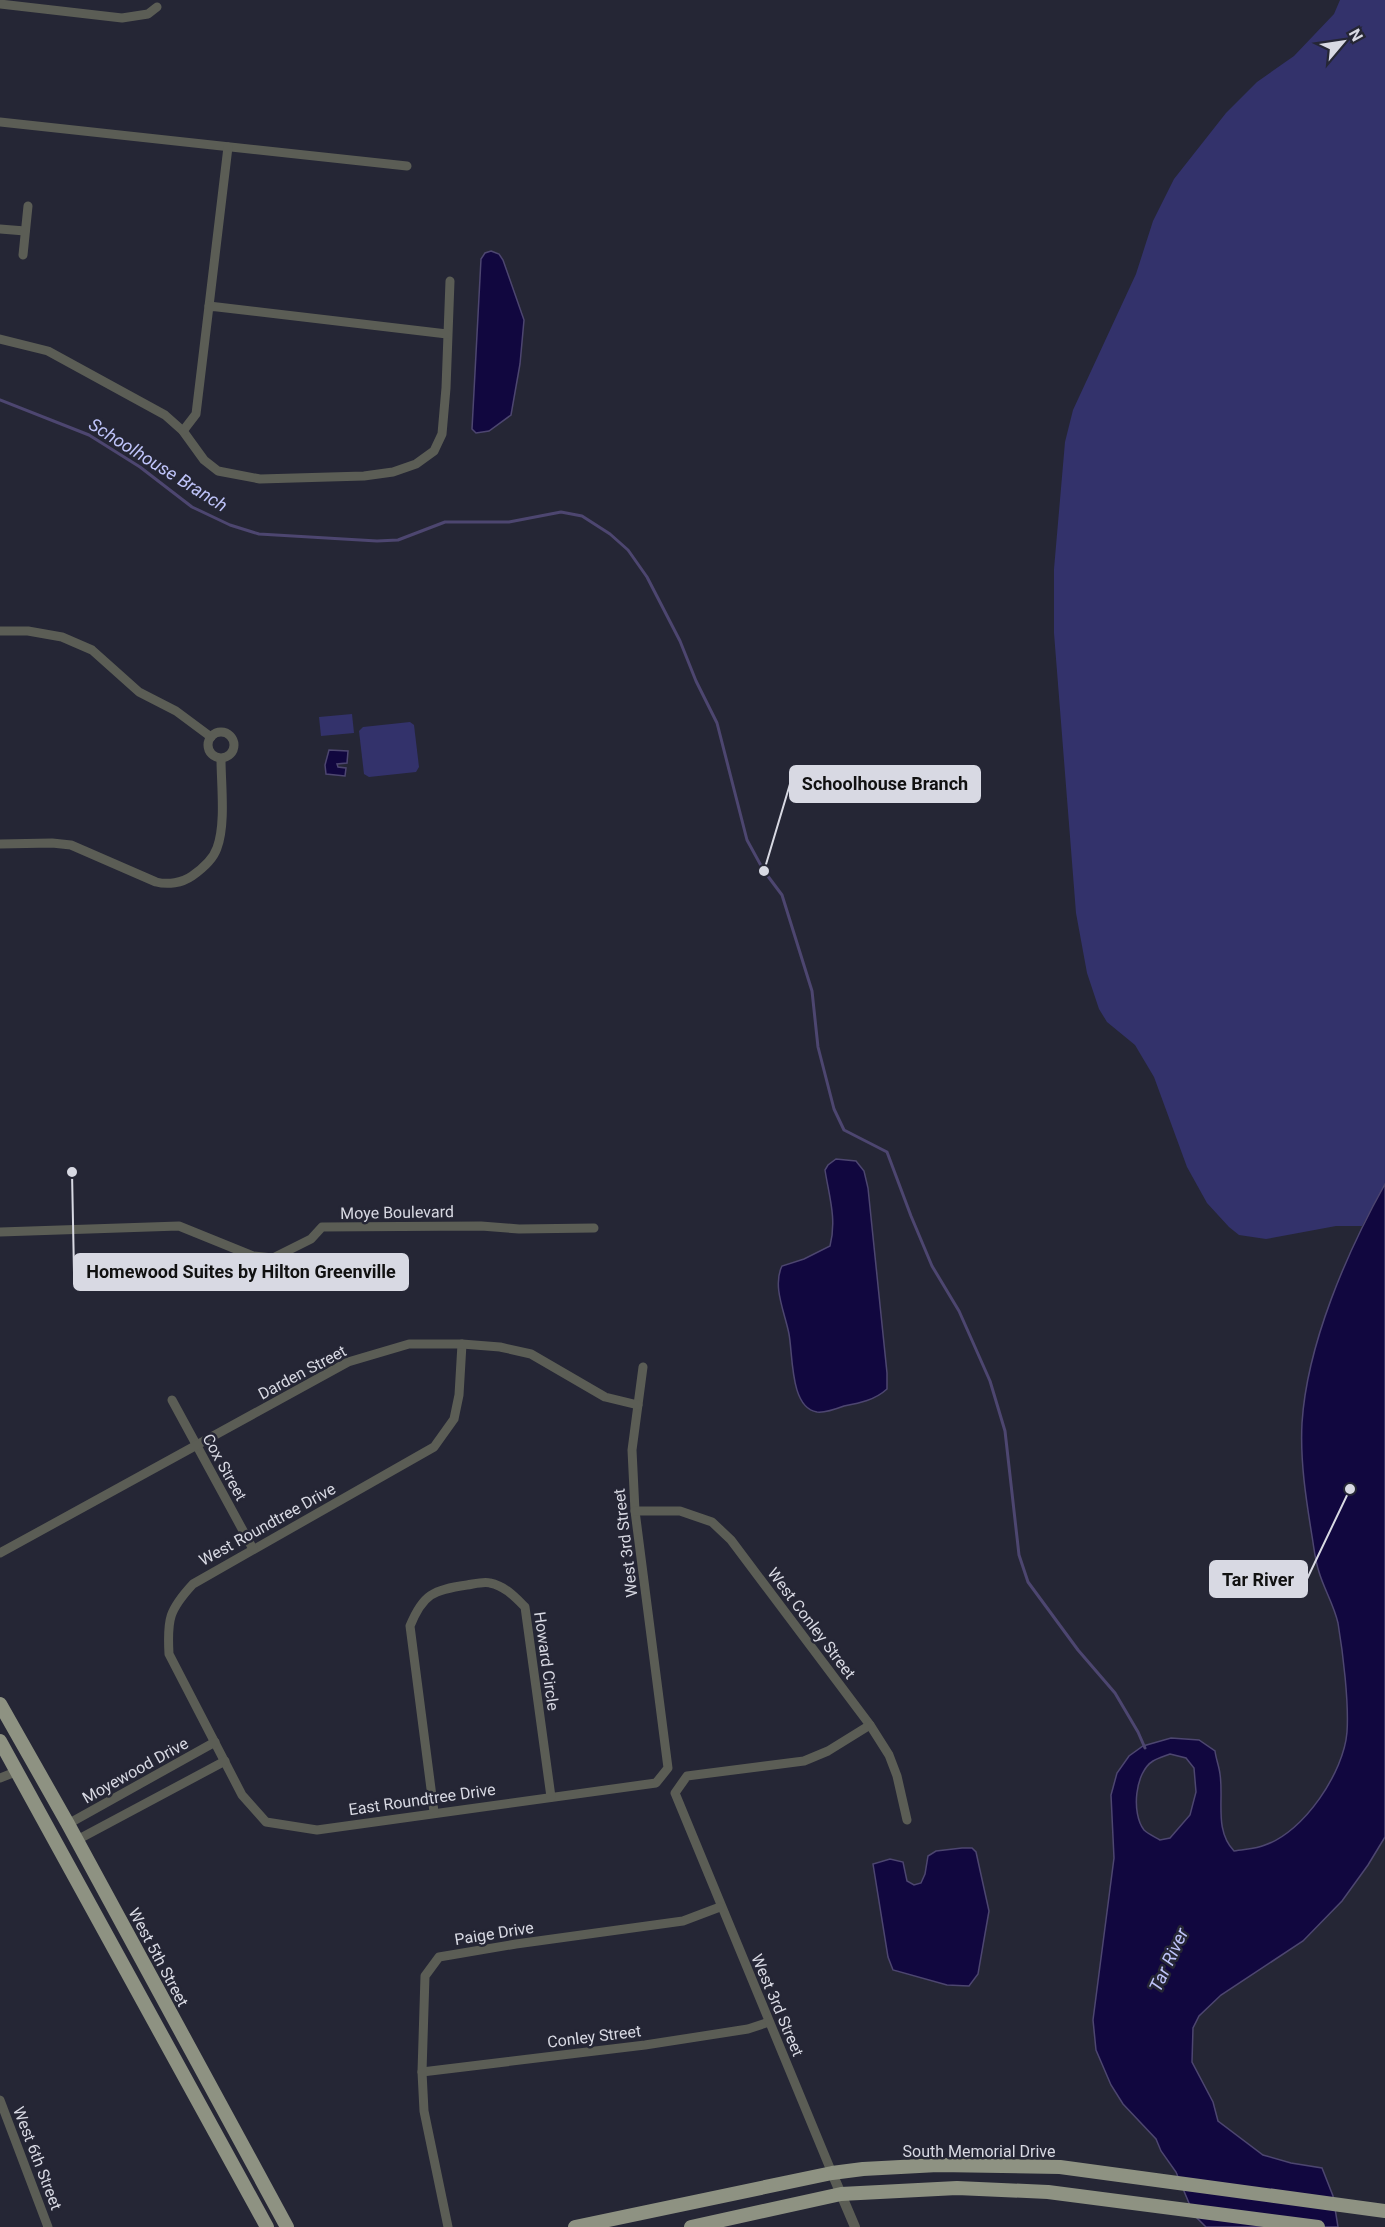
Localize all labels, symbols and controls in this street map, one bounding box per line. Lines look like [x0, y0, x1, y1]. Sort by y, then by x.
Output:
north arrow [1313, 12, 1373, 72]
text: N [1345, 25, 1367, 45]
water label: Schoolhouse Branch [85, 413, 231, 516]
callout: Schoolhouse Branch [790, 766, 980, 802]
text: Schoolhouse Branch [802, 773, 968, 794]
street label: Moye Boulevard [340, 1202, 454, 1223]
callout: Homewood Suites by Hilton Greenville [74, 1254, 408, 1290]
text: Homewood Suites by Hilton Greenville [86, 1261, 396, 1282]
street label: Darden Street [255, 1341, 350, 1404]
street label: Cox Street [198, 1430, 251, 1504]
street label: West Roundtree Drive [196, 1479, 339, 1570]
street label: West 3rd Street [609, 1488, 642, 1598]
callout: Tar River [1210, 1561, 1307, 1597]
street label: West Conley Street [764, 1564, 860, 1683]
text: Tar River [1222, 1569, 1294, 1590]
street label: Howard Circle [530, 1610, 563, 1712]
street label: Moyewood Drive [79, 1733, 192, 1807]
street label: East Roundtree Drive [347, 1780, 497, 1819]
street label: West 5th Street [125, 1905, 193, 2010]
street label: Paige Drive [453, 1918, 535, 1949]
water label: Tar River [1145, 1924, 1193, 1995]
street label: West 3rd Street [747, 1951, 808, 2059]
street label: Conley Street [546, 2021, 642, 2052]
street label: West 6th Street [9, 2104, 66, 2213]
street label: South Memorial Drive [903, 2142, 1055, 2161]

